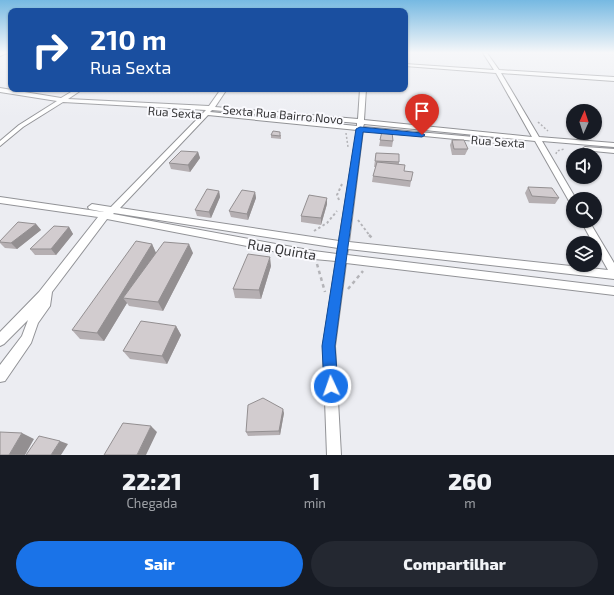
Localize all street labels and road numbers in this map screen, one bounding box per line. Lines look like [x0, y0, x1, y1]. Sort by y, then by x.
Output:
street label: Sexta Rua Bairro Novo [222, 102, 344, 126]
street label: Rua Sexta [147, 103, 203, 121]
street label: Rua Sexta [470, 132, 526, 150]
street label: Rua Quinta [246, 235, 318, 263]

